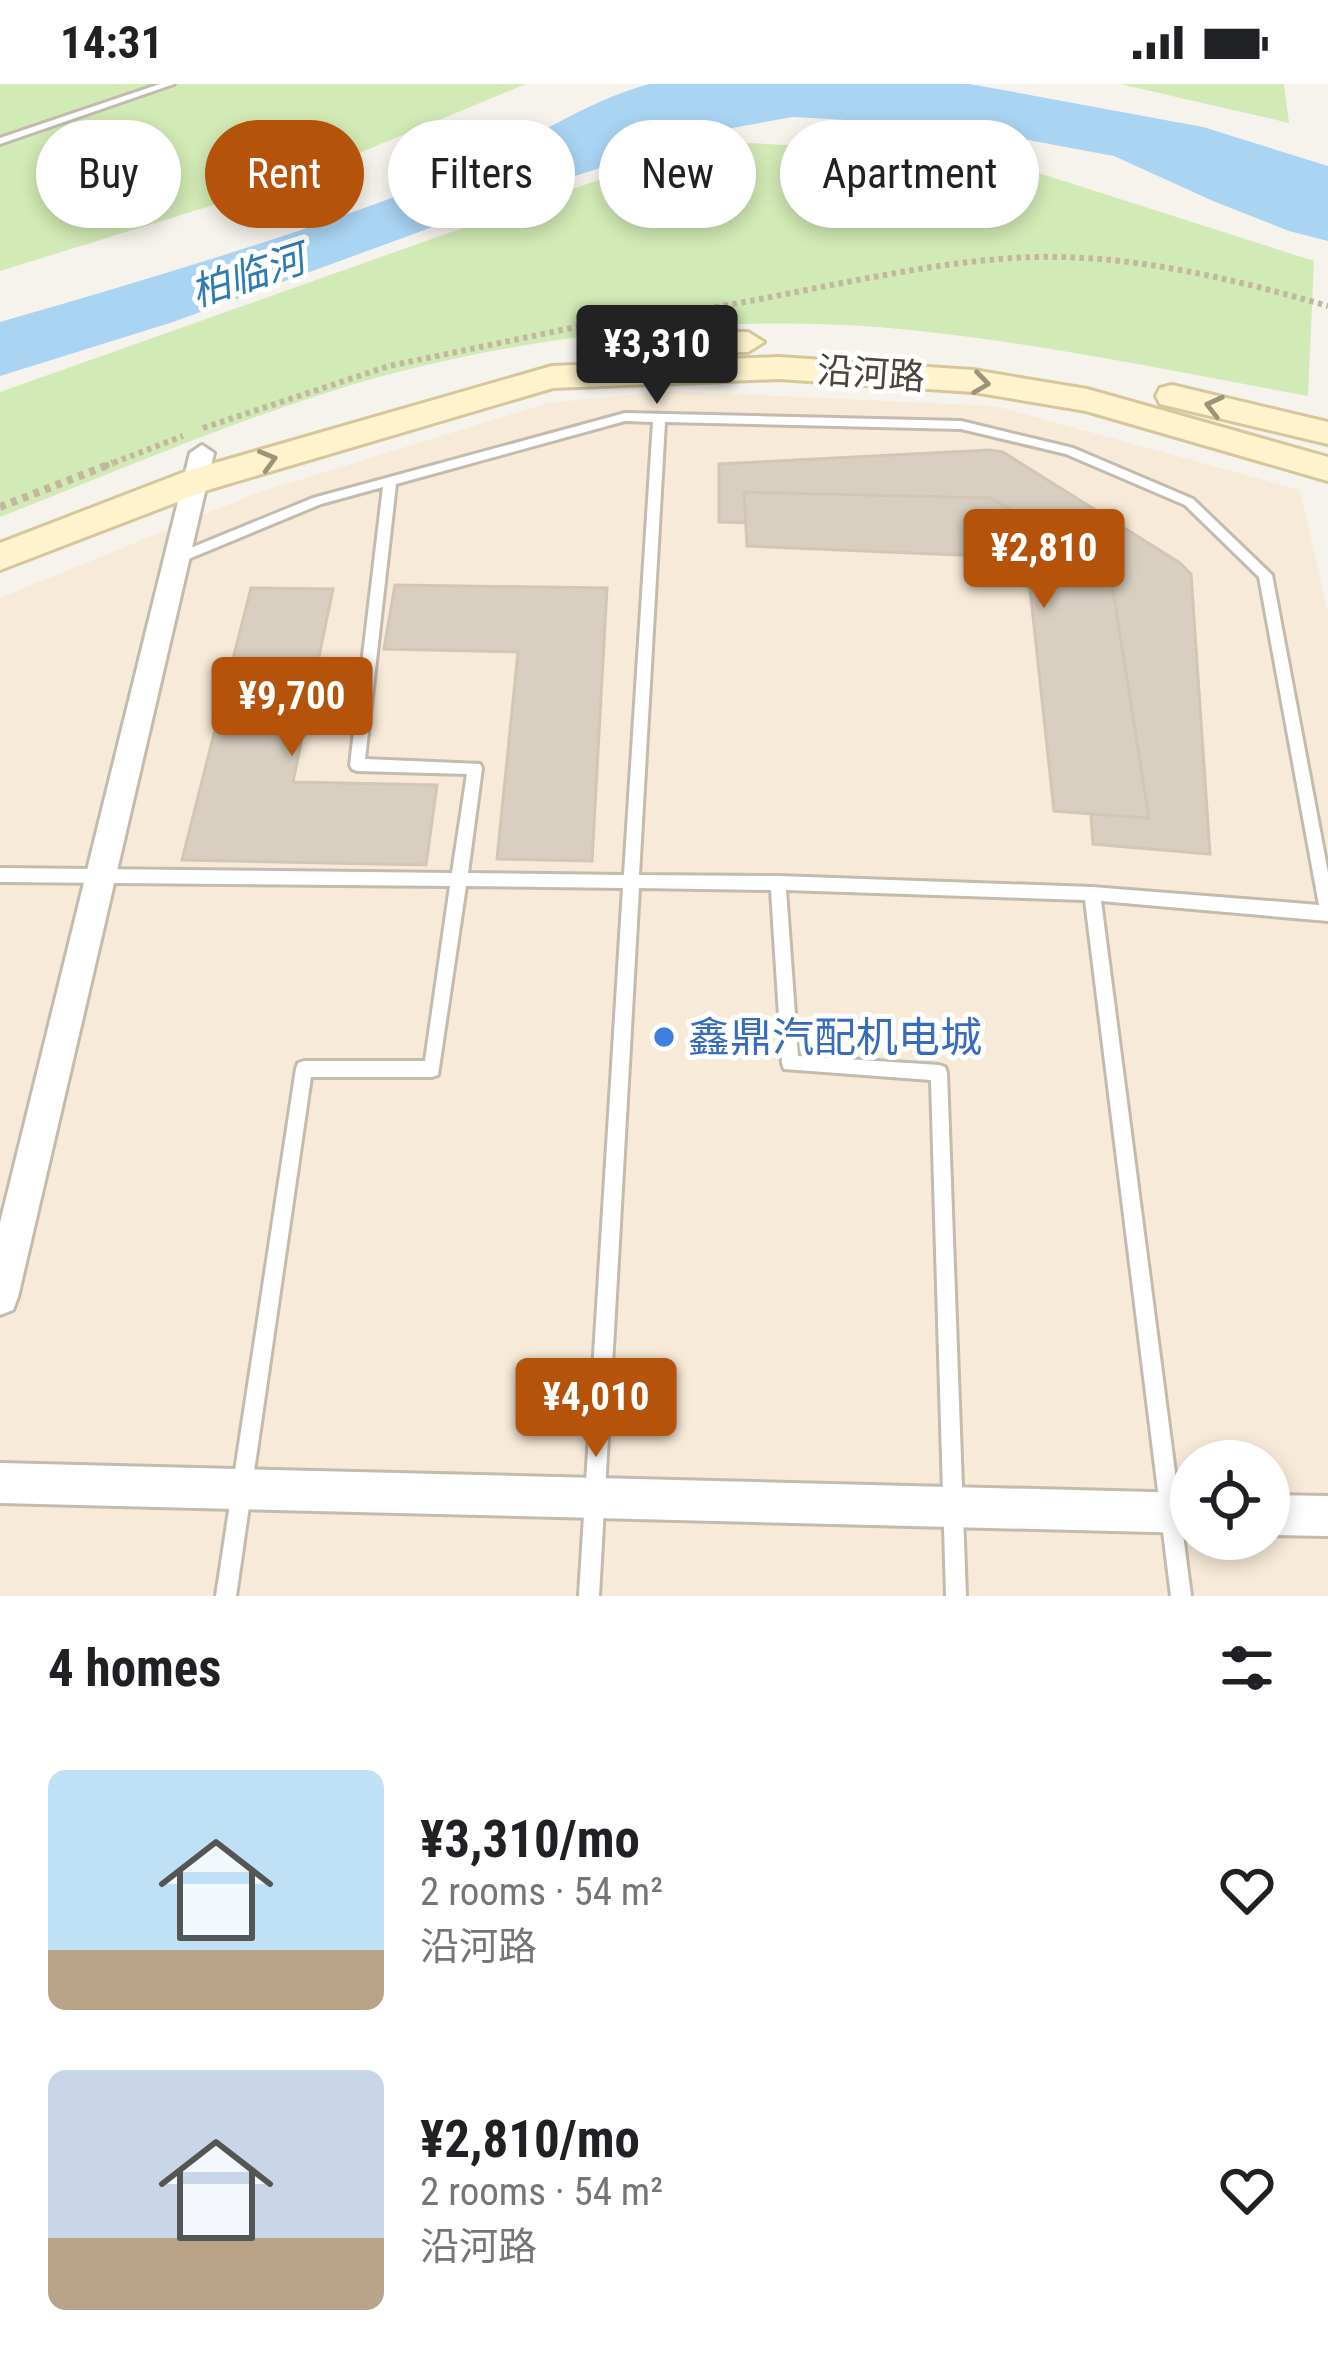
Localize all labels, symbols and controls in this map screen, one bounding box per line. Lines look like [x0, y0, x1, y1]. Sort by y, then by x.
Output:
text: 14:31 [60, 16, 163, 69]
chip: Buy [36, 120, 181, 228]
chip: Rent [205, 120, 364, 228]
chip: Filters [388, 120, 575, 228]
chip: New [599, 120, 756, 228]
chip: Apartment [780, 120, 1039, 228]
water label: 柏临河 [185, 234, 317, 316]
pin: ¥3,310 [559, 305, 755, 407]
text: ¥3,310 [604, 321, 710, 367]
street label: 沿河路 [816, 349, 926, 399]
one-way arrow [971, 369, 991, 395]
one-way arrow [1205, 395, 1225, 420]
one-way arrow [257, 449, 278, 474]
pin: ¥2,810 [946, 509, 1142, 611]
text: ¥2,810 [991, 525, 1097, 571]
pin: ¥9,700 [194, 657, 390, 759]
text: ¥9,700 [239, 673, 345, 719]
place label: 鑫鼎汽配机电城 [688, 1013, 982, 1062]
marker: 鑫鼎汽配机电城 [651, 1024, 677, 1050]
pin: ¥4,010 [498, 1358, 694, 1460]
text: ¥4,010 [543, 1374, 649, 1420]
map controls [1170, 1440, 1290, 1560]
button: locate [1170, 1440, 1290, 1560]
icon: filters [1214, 1635, 1280, 1701]
text: 4 homes [48, 1639, 221, 1698]
text: ¥3,310/mo [420, 1810, 640, 1869]
icon: home [144, 1818, 288, 1962]
icon: heart [1214, 1857, 1280, 1923]
text: 2 rooms · 54 m² [420, 1869, 663, 1915]
text: 沿河路 [420, 1924, 537, 1970]
text: ¥2,810/mo [420, 2110, 640, 2169]
icon: home [144, 2118, 288, 2262]
icon: heart [1214, 2157, 1280, 2223]
text: 2 rooms · 54 m² [420, 2169, 663, 2215]
text: 沿河路 [420, 2224, 537, 2270]

